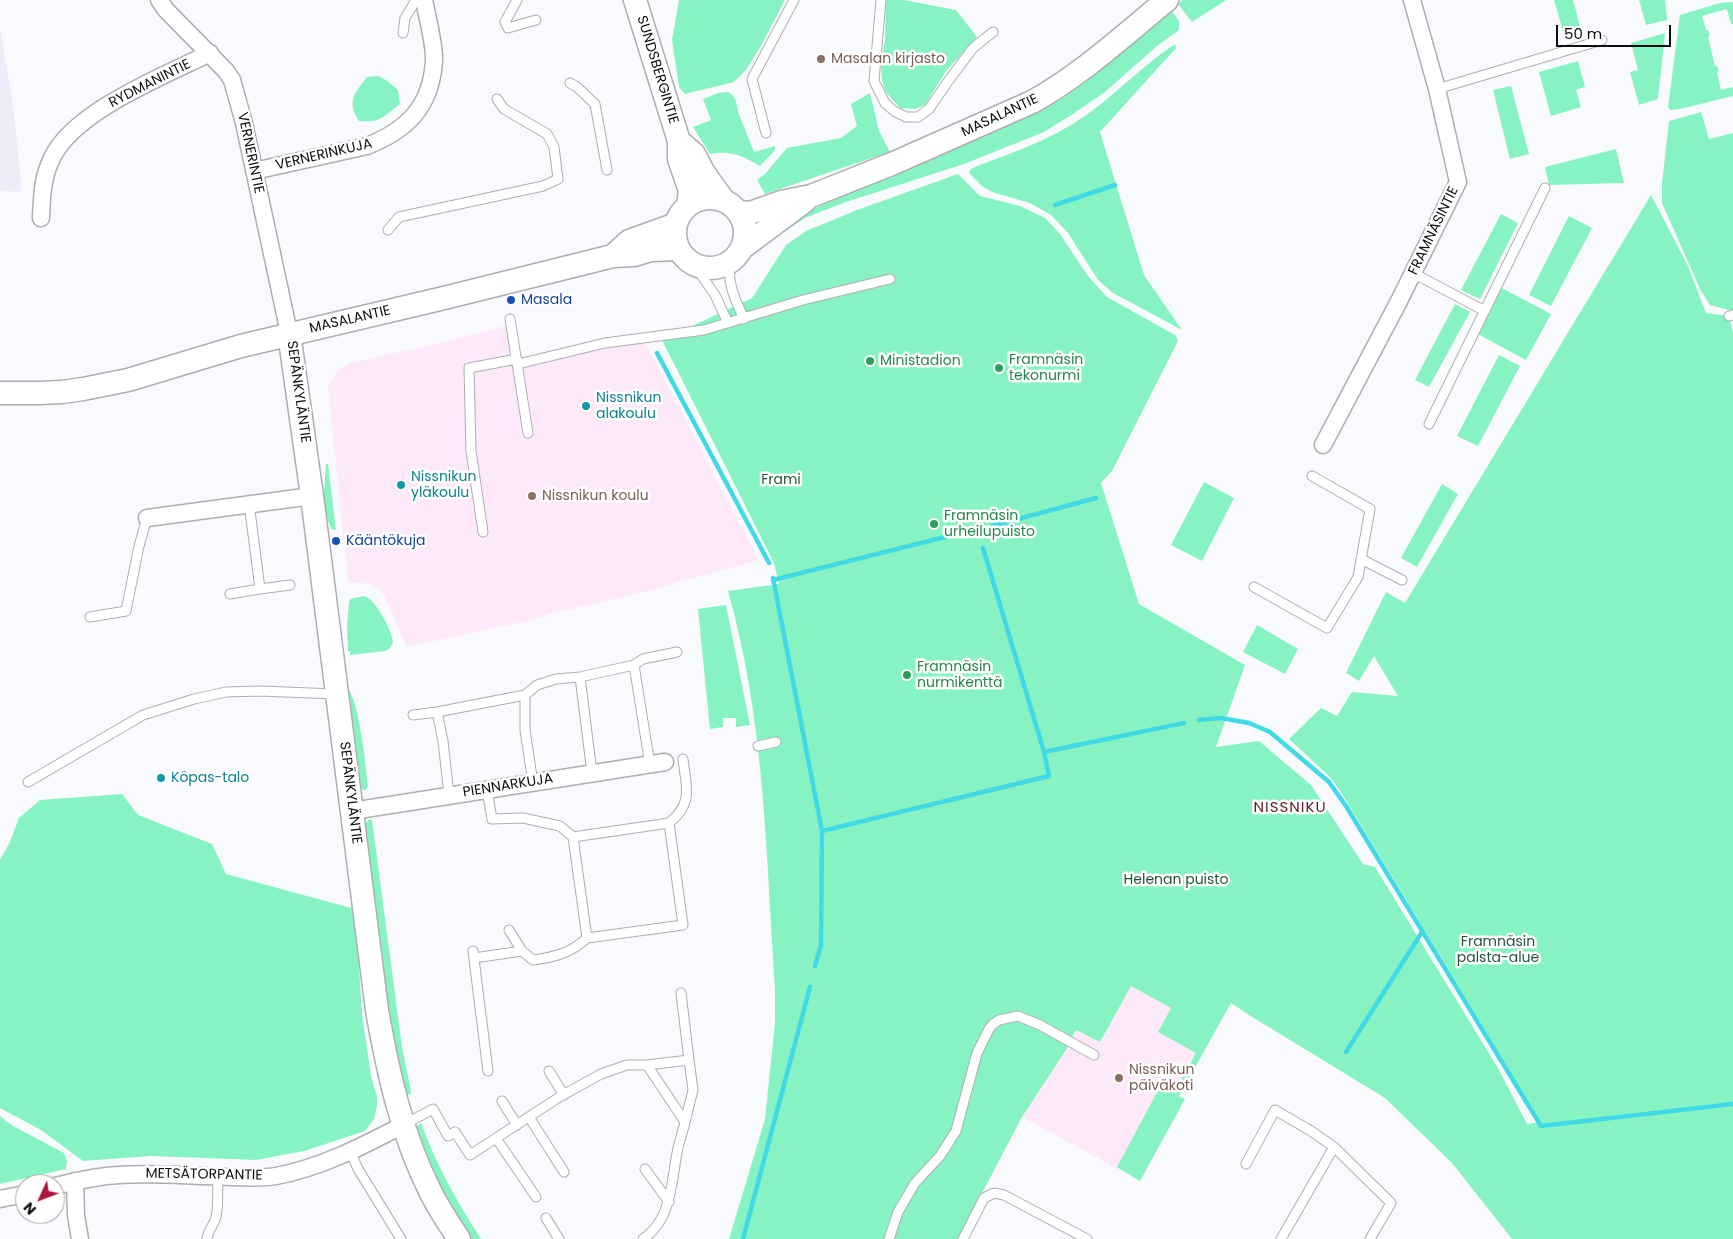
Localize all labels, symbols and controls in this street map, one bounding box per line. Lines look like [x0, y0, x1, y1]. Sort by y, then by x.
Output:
street label: SUNDSBERGINTIE [633, 14, 681, 126]
scale bar [1558, 15, 1673, 47]
text: 50 m [1564, 23, 1602, 44]
place label: Masalan kirjasto [831, 51, 945, 67]
marker: Masalan kirjasto [815, 53, 827, 65]
street label: RYDMANINTIE [106, 56, 194, 112]
street label: MASALANTIE [959, 91, 1041, 141]
street label: VERNERINTIE [233, 111, 267, 195]
street label: VERNERINKUJA [274, 136, 374, 174]
street label: FRAMNÄSINTIE [1405, 184, 1463, 278]
place label: Masala [521, 292, 572, 308]
marker: Masala [505, 294, 517, 306]
street label: MASALANTIE [308, 303, 392, 337]
street label: SEPÄNKYLÄNTIE [283, 340, 313, 444]
place label: Framnäsin tekonurmi [1009, 352, 1083, 384]
place label: Ministadion [880, 353, 961, 369]
marker: Ministadion [864, 355, 876, 367]
marker: Framnäsin tekonurmi [993, 362, 1005, 374]
place label: Nissnikun alakoulu [596, 390, 661, 422]
marker: Nissnikun alakoulu [580, 400, 592, 412]
place label: Nissnikun yläkoulu [411, 469, 476, 502]
park label: Frami [761, 472, 801, 488]
marker: Nissnikun yläkoulu [395, 479, 407, 491]
place label: Nissnikun koulu [542, 488, 649, 504]
marker: Nissnikun koulu [526, 490, 538, 502]
place label: Framnäsin urheilupuisto [944, 508, 1035, 540]
marker: Framnäsin urheilupuisto [928, 518, 940, 530]
place label: Kääntökuja [346, 533, 425, 549]
marker: Kääntökuja [330, 535, 342, 547]
place label: Framnäsin nurmikenttä [917, 659, 1003, 692]
marker: Framnäsin nurmikenttä [901, 669, 913, 681]
street label: SEPÄNKYLÄNTIE [335, 741, 365, 845]
place label: Köpas-talo [171, 770, 249, 786]
street label: PIENNARKUJA [462, 771, 554, 801]
marker: Köpas-talo [155, 772, 167, 784]
district label: NISSNIKU [1252, 799, 1328, 817]
park label: Helenan puisto [1124, 872, 1228, 888]
park label: Framnäsin palsta-alue [1457, 934, 1539, 966]
place label: Nissnikun päiväkoti [1129, 1062, 1194, 1094]
marker: Nissnikun päiväkoti [1113, 1072, 1125, 1084]
street label: METSÄTORPANTIE [145, 1166, 263, 1184]
north arrow [15, 1174, 65, 1224]
text: N [19, 1198, 41, 1219]

